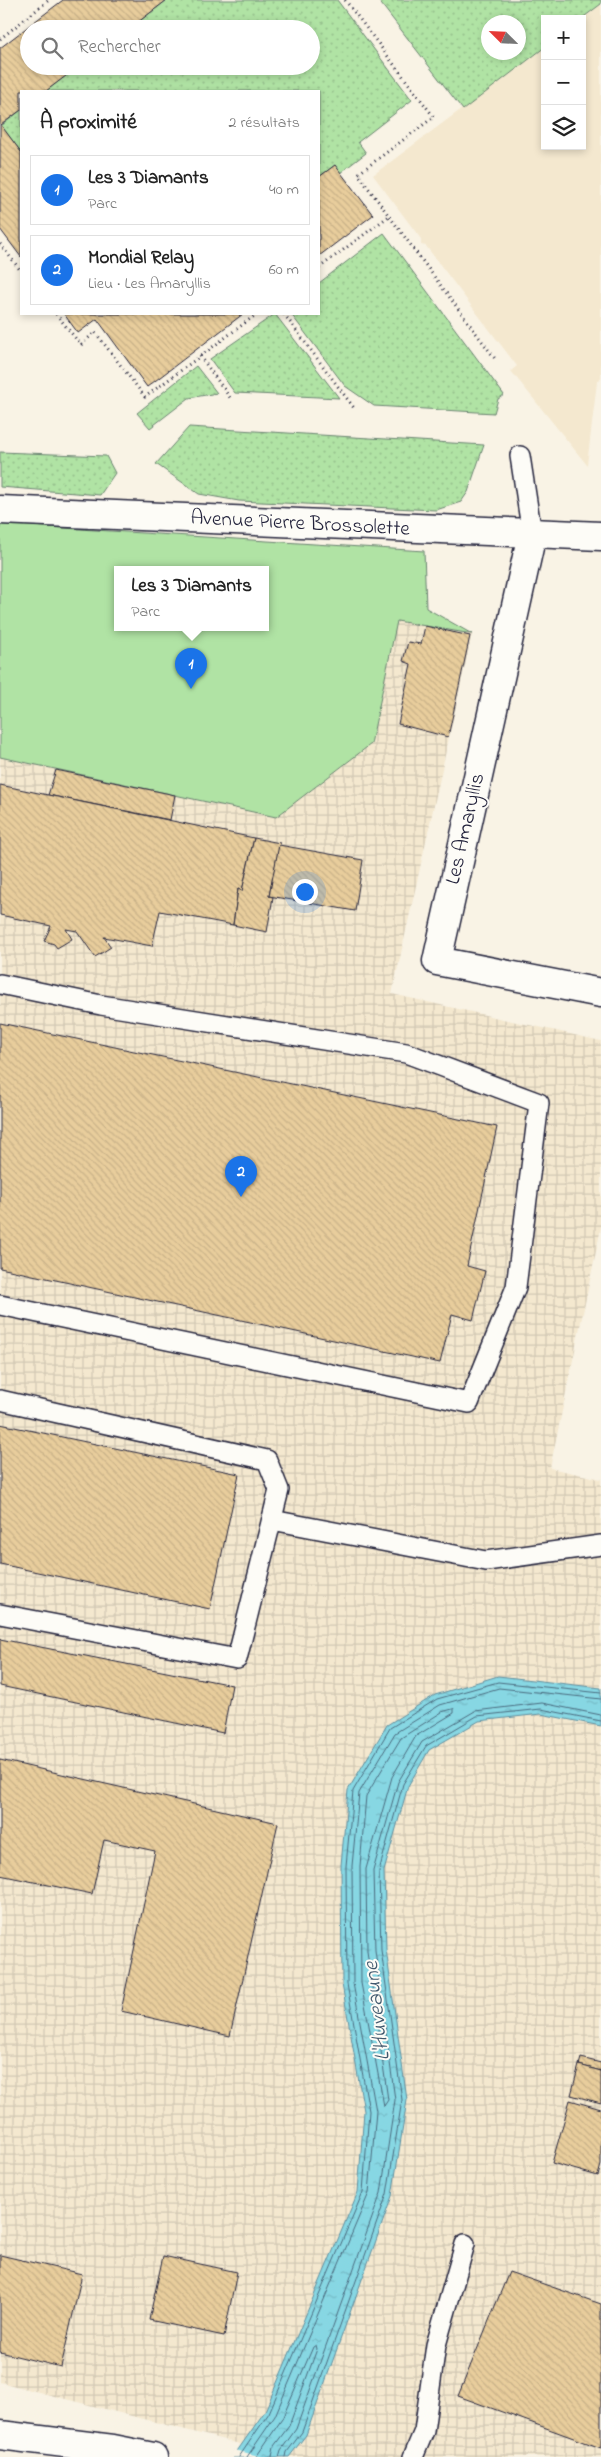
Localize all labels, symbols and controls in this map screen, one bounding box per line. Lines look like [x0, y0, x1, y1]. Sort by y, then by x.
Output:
north arrow [481, 15, 526, 60]
map controls [541, 15, 586, 150]
button: + [541, 15, 586, 60]
search box [20, 20, 320, 75]
icon: search [38, 34, 66, 62]
text: Rechercher [78, 34, 161, 61]
button: − [541, 60, 586, 105]
button: layers [541, 105, 586, 150]
text: À proximité [40, 108, 137, 138]
text: 2 résultats [228, 111, 300, 135]
text: Les 3 Diamants [88, 165, 209, 192]
text: 1 [54, 178, 60, 202]
text: 40 m [269, 178, 299, 202]
text: Parc [88, 192, 117, 216]
text: Mondial Relay [88, 245, 194, 272]
text: 2 [53, 258, 61, 282]
text: 60 m [269, 258, 299, 282]
text: Lieu · Les Amaryllis [88, 272, 211, 296]
street label: Avenue Pierre Brossolette [190, 503, 411, 545]
popup [114, 566, 269, 631]
text: Les 3 Diamants [131, 573, 252, 600]
text: Parc [131, 600, 160, 624]
pin: 1 [175, 648, 207, 689]
street label: Les Amaryllis [439, 770, 495, 888]
your location [292, 879, 318, 905]
pin: 2 [225, 1156, 257, 1197]
water label: L'Huveaune [356, 1958, 400, 2062]

